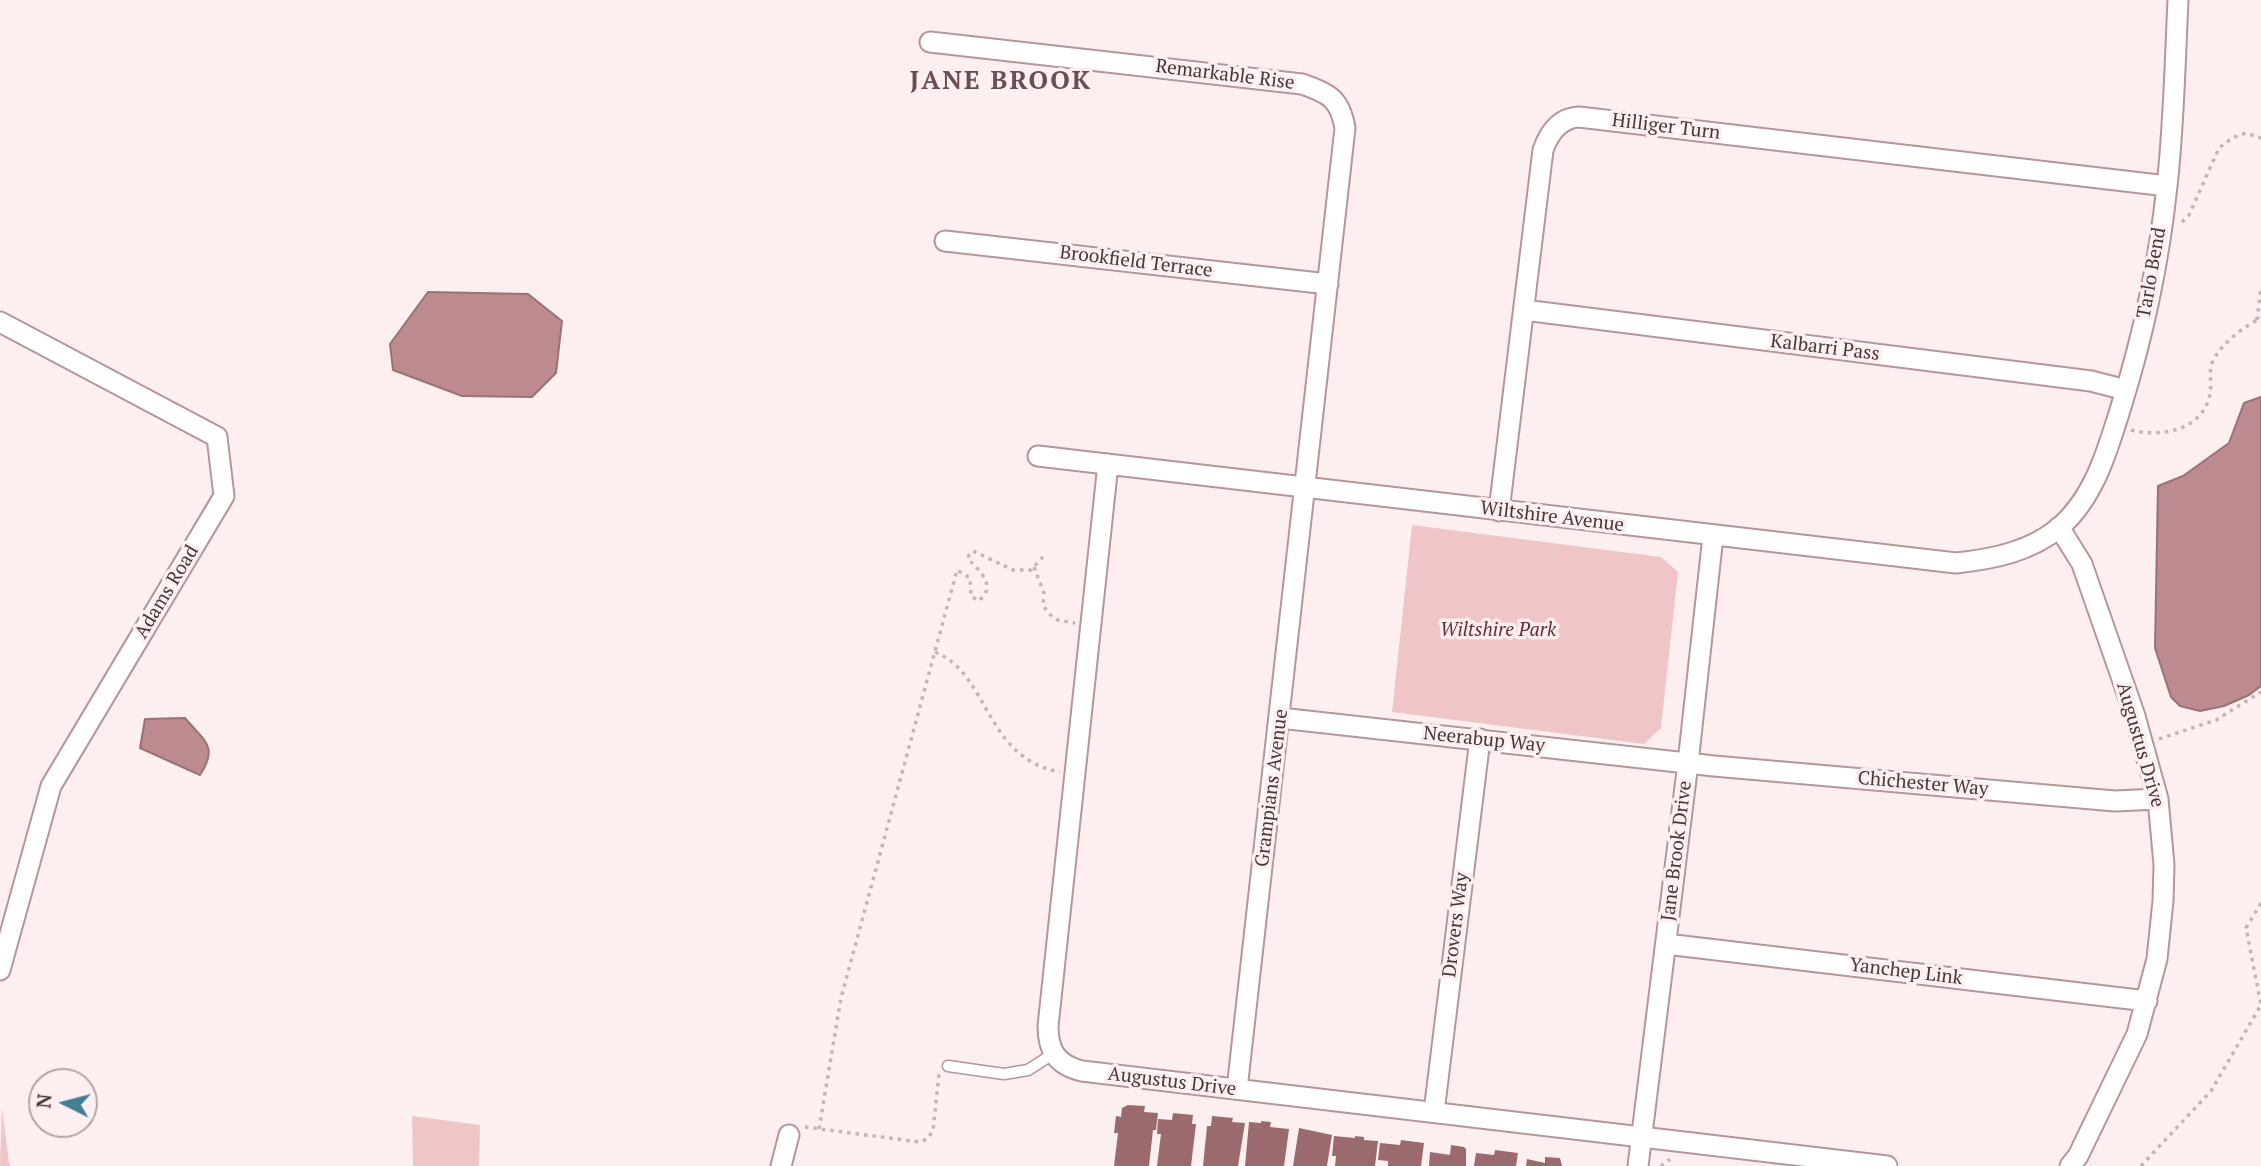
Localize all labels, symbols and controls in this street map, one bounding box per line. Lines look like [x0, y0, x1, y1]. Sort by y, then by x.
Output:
street label: Remarkable Rise [1154, 55, 1296, 95]
district label: JANE BROOK [911, 66, 1091, 98]
street label: Hilliger Turn [1611, 109, 1721, 145]
street label: Tarlo Bend [2133, 226, 2171, 320]
street label: Brookfield Terrace [1058, 241, 1214, 283]
street label: Kalbarri Pass [1769, 330, 1881, 366]
street label: Wiltshire Avenue [1479, 497, 1625, 537]
street label: Adams Road [130, 541, 204, 643]
park label: Wiltshire Park [1440, 620, 1556, 642]
street label: Augustus Drive [2111, 680, 2169, 810]
street label: Grampians Avenue [1251, 708, 1293, 868]
street label: Neerabup Way [1422, 722, 1546, 758]
street label: Chichester Way [1857, 767, 1989, 801]
street label: Jane Brook Drive [1657, 780, 1697, 922]
street label: Drovers Way [1438, 871, 1474, 979]
street label: Yanchep Link [1848, 954, 1964, 990]
street label: Augustus Drive [1107, 1063, 1237, 1101]
north arrow [28, 1068, 98, 1138]
text: N [30, 1092, 57, 1109]

